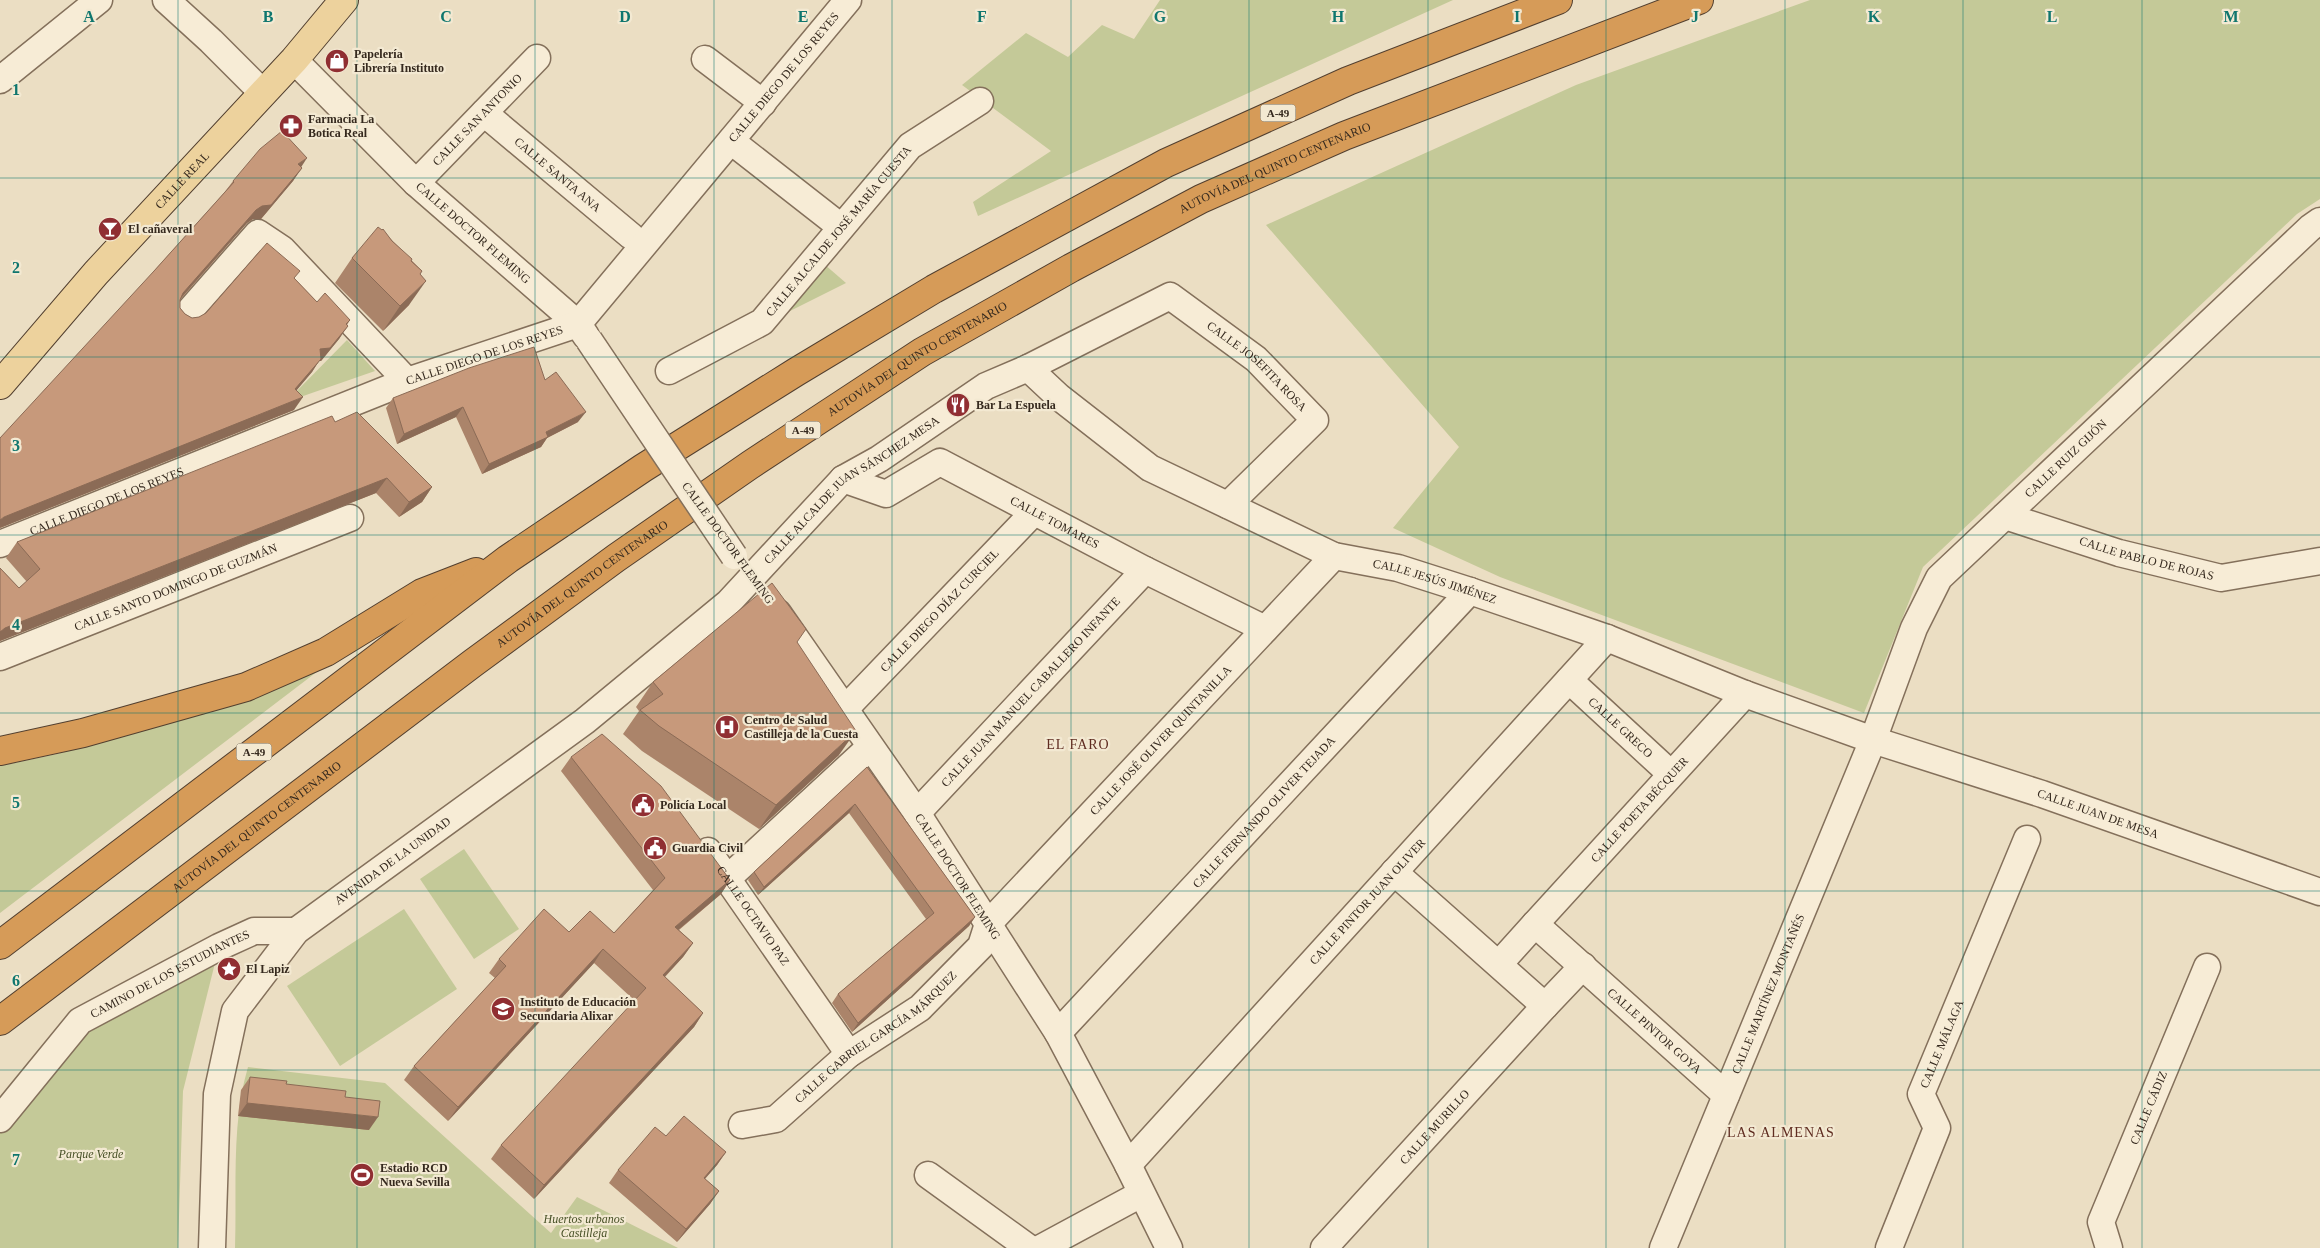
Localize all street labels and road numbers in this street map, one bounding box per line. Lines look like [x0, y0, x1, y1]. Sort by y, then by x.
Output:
street label: CALLE DIEGO DE LOS REYES [726, 9, 842, 145]
street label: CALLE SAN ANTONIO [430, 71, 525, 169]
road number: A-49 [1260, 105, 1296, 122]
street label: AUTOVÍA DEL QUINTO CENTENARIO [1177, 119, 1373, 216]
street label: CALLE SANTA ANA [512, 134, 604, 215]
street label: CALLE ALCALDE JOSÉ MARÍA CUESTA [763, 143, 914, 319]
street label: CALLE REAL [152, 149, 212, 212]
street label: CALLE DOCTOR FLEMING [413, 179, 534, 287]
street label: AUTOVÍA DEL QUINTO CENTENARIO [825, 298, 1010, 419]
street label: CALLE JOSEFITA ROSA [1204, 318, 1310, 414]
street label: CALLE DIEGO DE LOS REYES [404, 322, 565, 388]
street label: CALLE ALCALDE JUAN SÁNCHEZ MESA [761, 413, 942, 567]
street label: CALLE RUIZ GIJÓN [2022, 416, 2110, 500]
road number: A-49 [786, 422, 820, 438]
street label: CALLE DIEGO DE LOS REYES [28, 464, 186, 538]
street label: CALLE DOCTOR FLEMING [679, 479, 777, 607]
street label: CALLE TOMARES [1008, 493, 1102, 552]
street label: AUTOVÍA DEL QUINTO CENTENARIO [494, 517, 671, 651]
street label: CALLE PABLO DE ROJAS [2078, 534, 2215, 583]
street label: CALLE SANTO DOMINGO DE GUZMÁN [72, 541, 280, 634]
street label: CALLE DIEGO DÍAZ CURCIEL [877, 546, 1002, 675]
street label: CALLE JESÚS JIMÉNEZ [1372, 556, 1499, 607]
street label: CALLE JUAN MANUEL CABALLERO INFANTE [938, 594, 1123, 790]
street label: CALLE JOSÉ OLIVER QUINTANILLA [1087, 662, 1235, 818]
street label: CALLE GRECO [1585, 694, 1656, 761]
street label: CALLE FERNANDO OLIVER TEJADA [1190, 733, 1338, 891]
road number: A-49 [236, 744, 272, 760]
street label: CALLE POETA BÉCQUER [1588, 754, 1691, 865]
street label: AUTOVÍA DEL QUINTO CENTENARIO [169, 758, 344, 895]
street label: CALLE JUAN DE MESA [2035, 786, 2161, 842]
street label: CALLE DOCTOR FLEMING [912, 811, 1004, 943]
street label: AVENIDA DE LA UNIDAD [332, 814, 454, 908]
street label: CALLE PINTOR JUAN OLIVER [1307, 836, 1428, 968]
street label: CALLE OCTAVIO PAZ [714, 863, 792, 968]
street label: CALLE MARTÍNEZ MONTAÑÉS [1729, 912, 1807, 1076]
street label: CAMINO DE LOS ESTUDIANTES [88, 927, 252, 1021]
street label: CALLE GABRIEL GARCÍA MÁRQUEZ [792, 968, 959, 1106]
street label: CALLE PINTOR GOYA [1605, 985, 1704, 1077]
street label: CALLE MÁLAGA [1917, 997, 1967, 1090]
street label: CALLE CÁDIZ [2127, 1069, 2170, 1147]
street label: CALLE MURILLO [1397, 1086, 1472, 1167]

